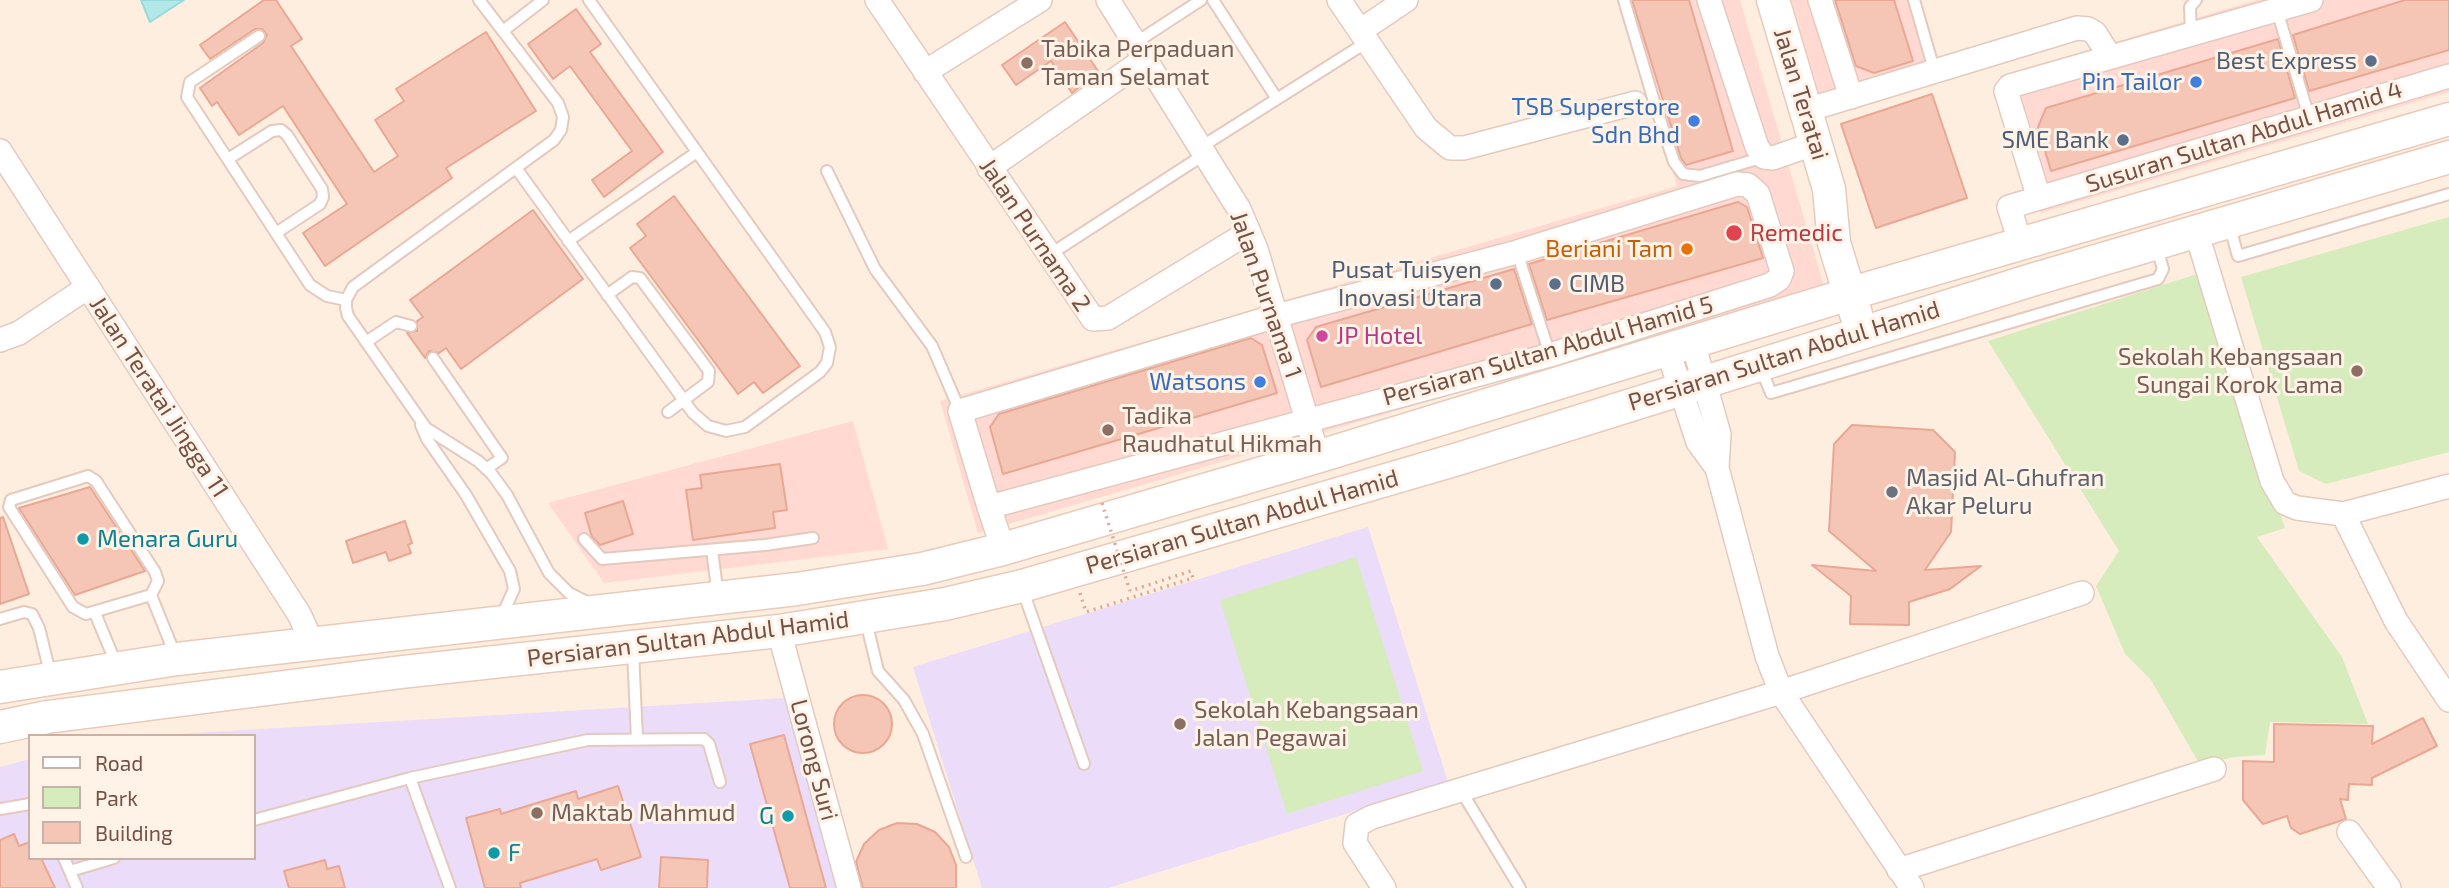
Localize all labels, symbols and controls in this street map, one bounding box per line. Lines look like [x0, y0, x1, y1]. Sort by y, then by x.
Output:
street label: Jalan Teratai [1767, 25, 1835, 163]
place label: Tabika Perpaduan Taman Selamat [1041, 35, 1234, 91]
place label: Best Express [2216, 47, 2357, 75]
marker: Best Express [2363, 53, 2379, 69]
marker: Tabika Perpaduan Taman Selamat [1019, 55, 1035, 71]
place label: Pin Tailor [2081, 68, 2182, 96]
marker: Pin Tailor [2188, 74, 2204, 90]
street label: Susuran Sultan Abdul Hamid 4 [2082, 75, 2406, 199]
place label: TSB Superstore Sdn Bhd [1512, 93, 1680, 149]
marker: TSB Superstore Sdn Bhd [1686, 113, 1702, 129]
place label: SME Bank [2001, 126, 2109, 154]
marker: SME Bank [2115, 132, 2131, 148]
street label: Jalan Purnama 2 [973, 153, 1097, 317]
street label: Jalan Purnama 1 [1224, 208, 1308, 382]
place label: Remedic [1750, 219, 1843, 247]
marker: Remedic [1724, 223, 1744, 243]
place label: Beriani Tam [1545, 235, 1673, 263]
marker: Beriani Tam [1679, 241, 1695, 257]
place label: Pusat Tuisyen Inovasi Utara [1331, 256, 1482, 312]
place label: CIMB [1569, 270, 1625, 298]
marker: Pusat Tuisyen Inovasi Utara [1488, 276, 1504, 292]
marker: CIMB [1547, 276, 1563, 292]
street label: Persiaran Sultan Abdul Hamid 5 [1379, 290, 1717, 412]
street label: Jalan Teratai Jingga 11 [83, 291, 235, 503]
street label: Persiaran Sultan Abdul Hamid [1625, 295, 1943, 417]
place label: JP Hotel [1336, 322, 1422, 350]
marker: JP Hotel [1314, 328, 1330, 344]
place label: Sekolah Kebangsaan Sungai Korok Lama [2118, 343, 2343, 399]
marker: Sekolah Kebangsaan Sungai Korok Lama [2349, 363, 2365, 379]
place label: Watsons [1149, 368, 1246, 396]
marker: Watsons [1252, 374, 1268, 390]
place label: Tadika Raudhatul Hikmah [1122, 402, 1322, 458]
marker: Tadika Raudhatul Hikmah [1100, 422, 1116, 438]
street label: Persiaran Sultan Abdul Hamid [1082, 463, 1402, 581]
place label: Masjid Al-Ghufran Akar Peluru [1906, 464, 2104, 520]
marker: Masjid Al-Ghufran Akar Peluru [1884, 484, 1900, 500]
place label: Menara Guru [97, 525, 238, 553]
marker: Menara Guru [75, 531, 91, 547]
street label: Persiaran Sultan Abdul Hamid [525, 605, 851, 673]
street label: Lorong Suri [784, 696, 844, 824]
place label: Sekolah Kebangsaan Jalan Pegawai [1194, 696, 1419, 752]
marker: Sekolah Kebangsaan Jalan Pegawai [1172, 716, 1188, 732]
legend [28, 734, 256, 860]
text: Road [95, 750, 143, 775]
text: Park [95, 785, 138, 810]
place label: Maktab Mahmud [551, 799, 735, 827]
place label: G [759, 802, 774, 830]
marker: Maktab Mahmud [529, 805, 545, 821]
marker: G [780, 808, 796, 824]
text: Building [95, 820, 173, 845]
place label: F [508, 839, 521, 867]
marker: F [486, 845, 502, 861]

